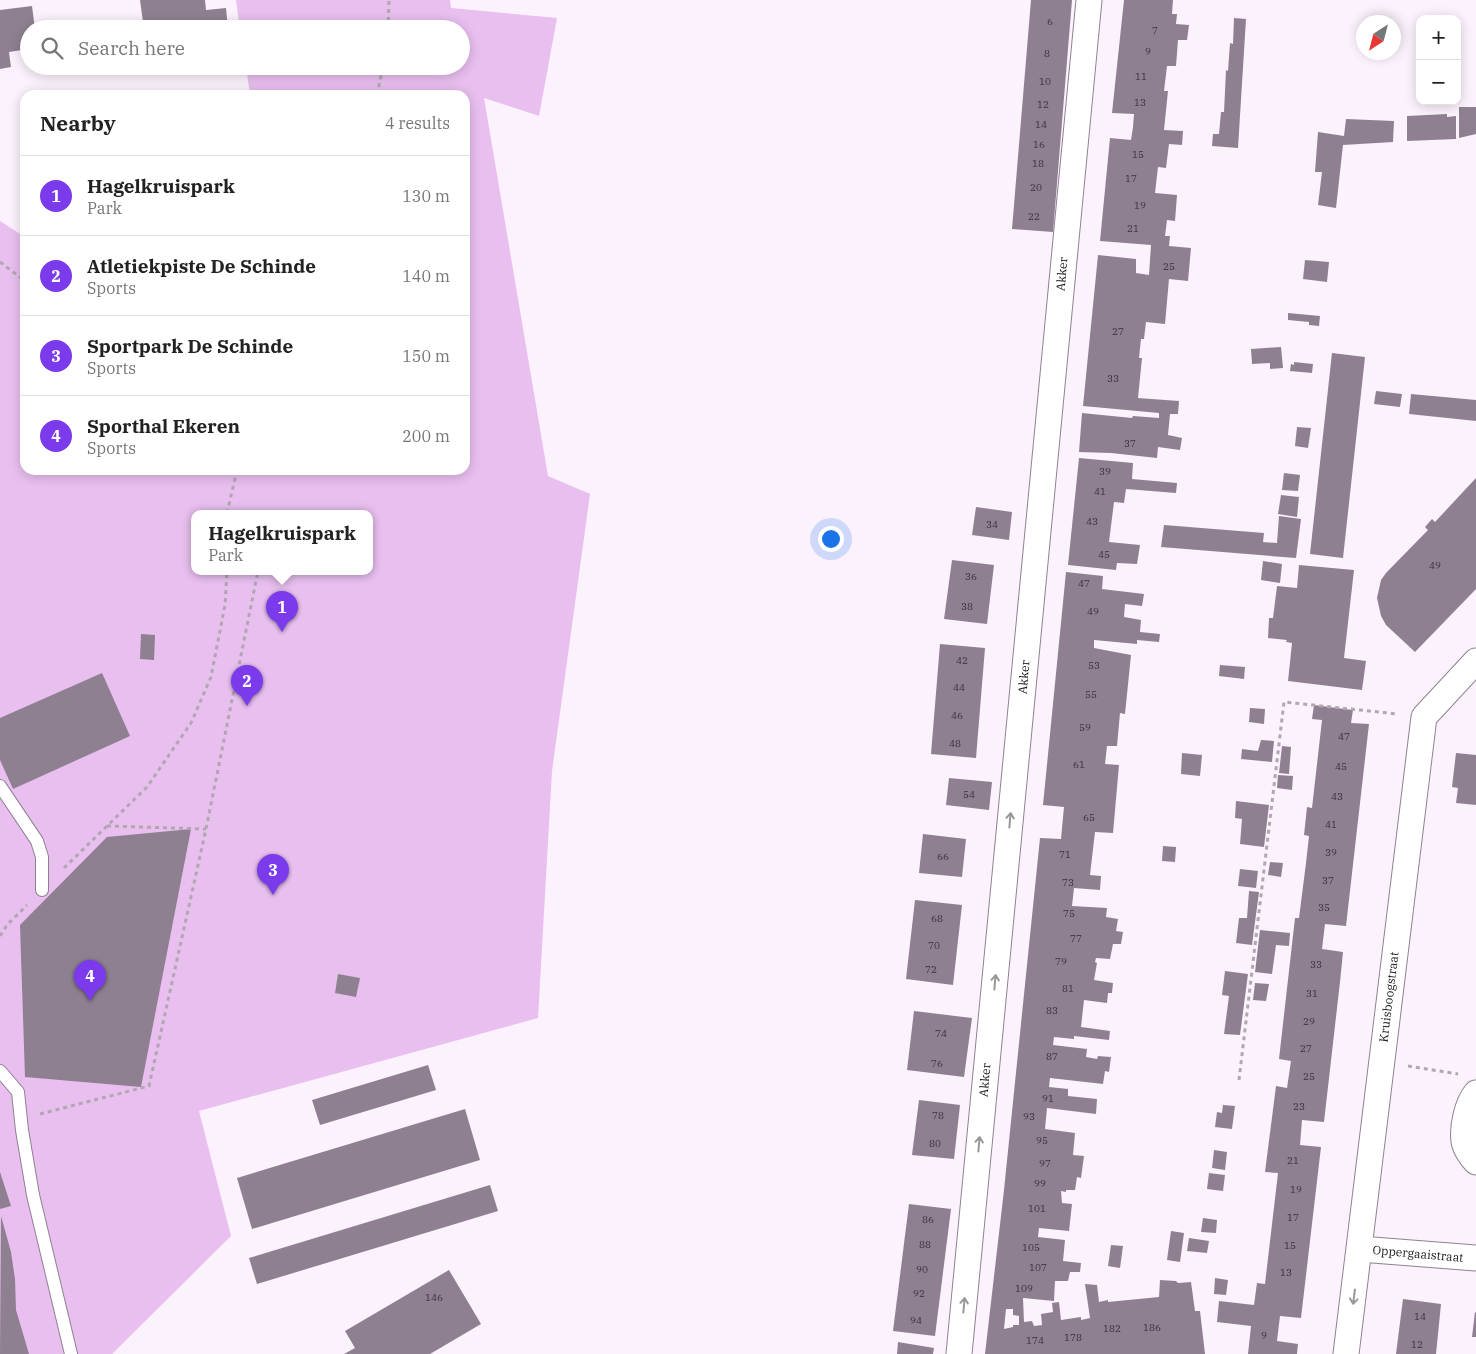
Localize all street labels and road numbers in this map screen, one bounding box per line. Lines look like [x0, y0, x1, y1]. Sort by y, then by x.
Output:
street label: Akker [1053, 256, 1071, 291]
street label: Akker [1015, 659, 1033, 694]
street label: Kruisboogstraat [1376, 951, 1401, 1043]
street label: Akker [976, 1062, 994, 1097]
street label: Oppergaaistraat [1372, 1242, 1464, 1265]

